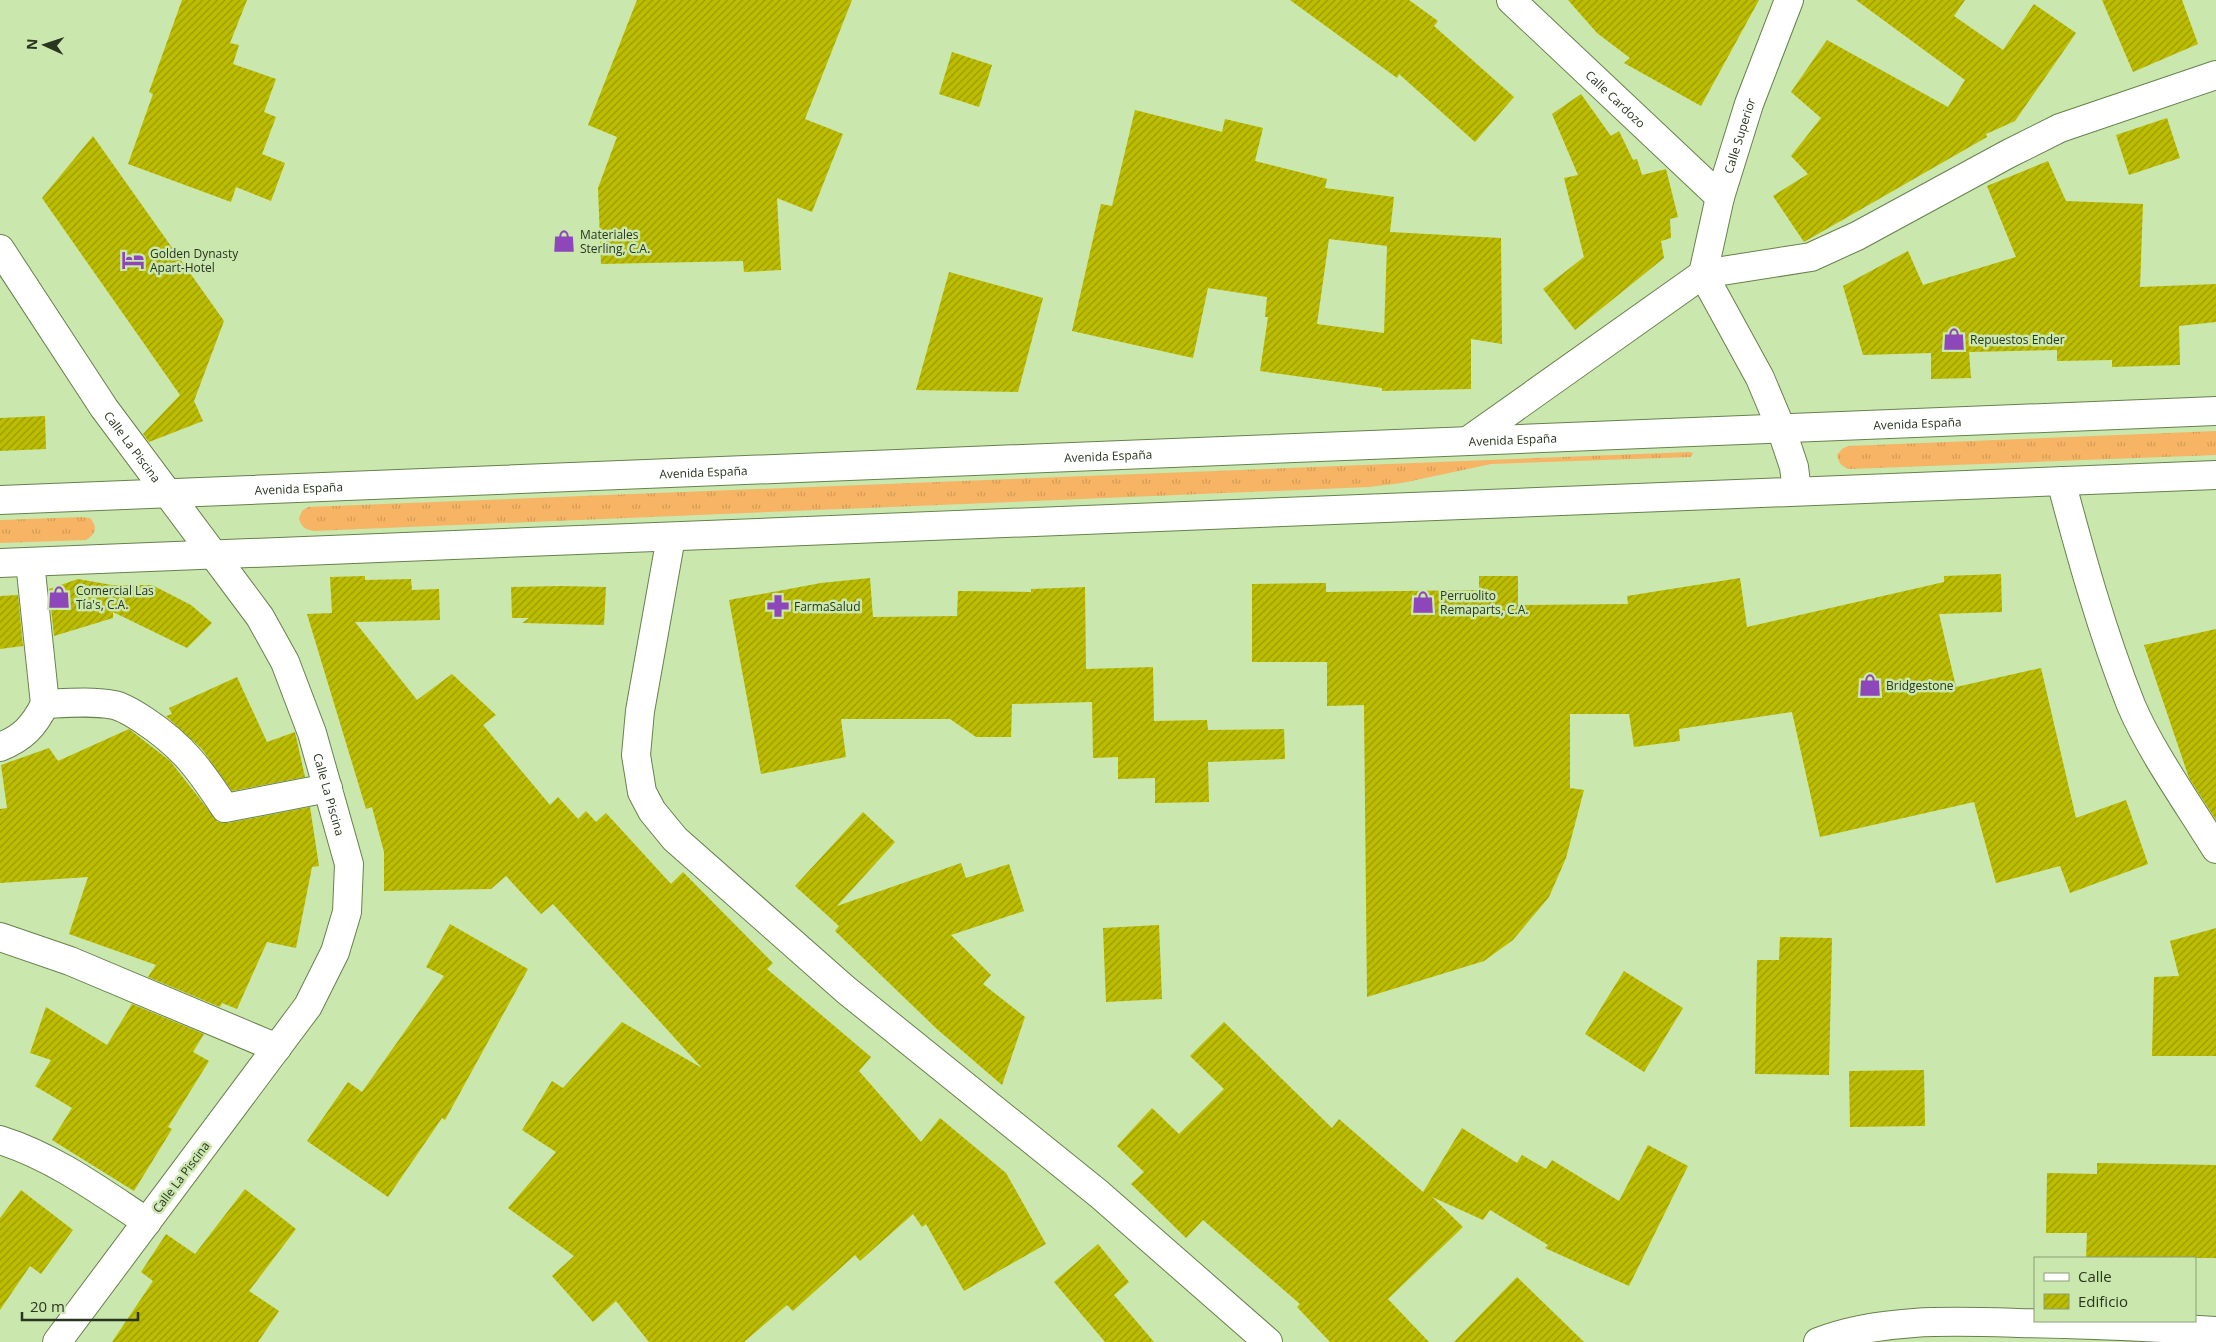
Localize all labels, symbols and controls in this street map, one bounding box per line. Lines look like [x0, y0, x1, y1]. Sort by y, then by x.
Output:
north arrow [20, 20, 70, 70]
text: N [22, 38, 41, 50]
street label: Calle Cardozo [1582, 66, 1650, 131]
street label: Calle Superior [1719, 95, 1759, 175]
place label: Materiales Sterling, C.A. [580, 226, 650, 257]
shop icon: Materiales Sterling, C.A. [551, 228, 577, 254]
place label: Golden Dynasty Apart-Hotel [150, 245, 239, 276]
hotel icon: Golden Dynasty Apart-Hotel [120, 247, 146, 273]
shop icon: Repuestos Ender [1941, 326, 1967, 352]
place label: Repuestos Ender [1970, 331, 2065, 348]
street label: Calle La Piscina [100, 407, 165, 486]
street label: Avenida España [1873, 413, 1962, 433]
street label: Avenida España [1468, 429, 1557, 450]
street label: Avenida España [1064, 445, 1153, 466]
street label: Avenida España [659, 461, 748, 482]
street label: Avenida España [254, 478, 343, 498]
place label: Comercial Las Tía's, C.A. [76, 582, 154, 613]
shop icon: Comercial Las Tía's, C.A. [46, 584, 72, 610]
place label: Perruolito Remaparts, C.A. [1440, 587, 1529, 618]
shop icon: Perruolito Remaparts, C.A. [1410, 589, 1436, 615]
pharmacy icon: FarmaSalud [765, 593, 791, 619]
place label: FarmaSalud [794, 598, 861, 615]
shop icon: Bridgestone [1857, 672, 1883, 698]
place label: Bridgestone [1886, 677, 1954, 694]
street label: Calle La Piscina [310, 751, 349, 838]
street label: Calle La Piscina [149, 1138, 213, 1216]
legend [2034, 1257, 2196, 1322]
text: Calle [2078, 1266, 2112, 1286]
scale bar [22, 1290, 139, 1322]
text: Edificio [2078, 1291, 2128, 1311]
text: 20 m [30, 1296, 65, 1316]

